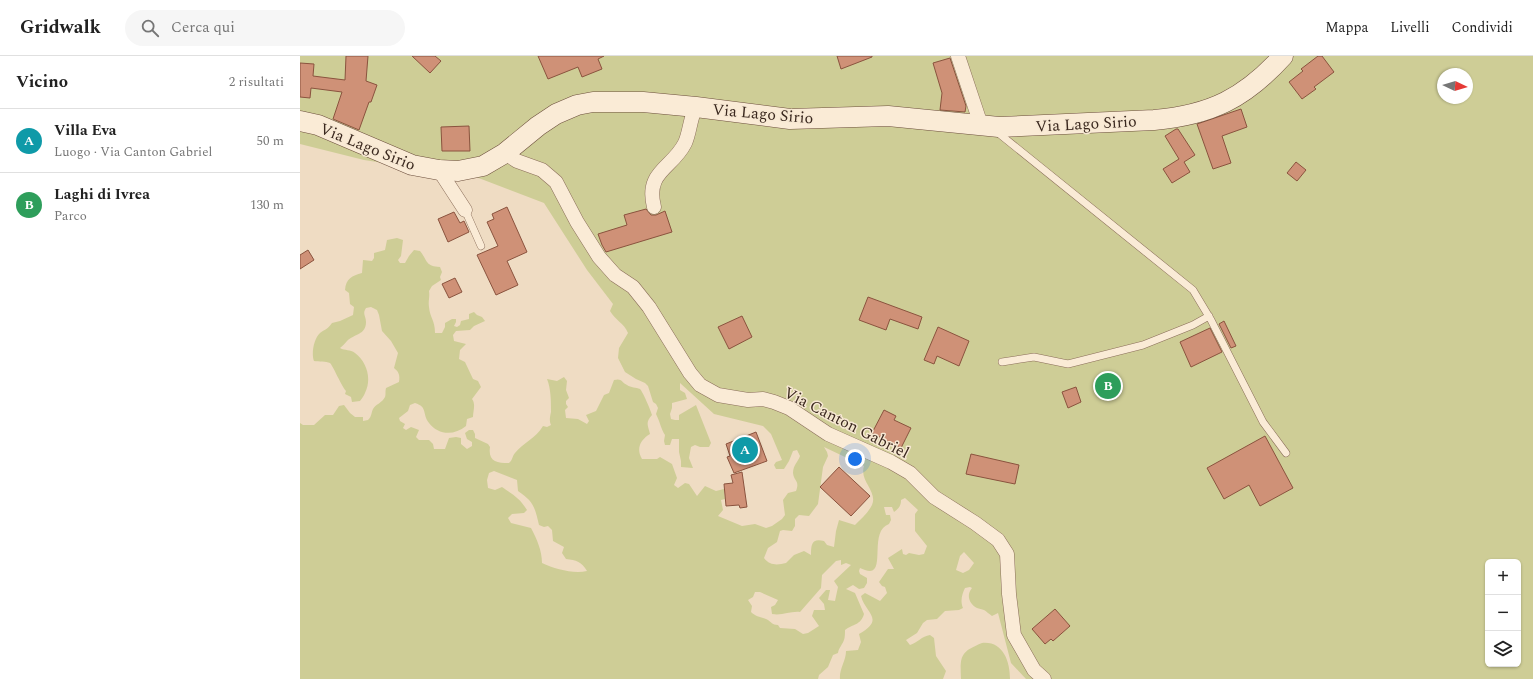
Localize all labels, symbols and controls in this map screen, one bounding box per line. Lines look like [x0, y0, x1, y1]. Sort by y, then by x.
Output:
search box [125, 10, 405, 46]
text: Gridwalk [20, 13, 101, 42]
text: Cerca qui [171, 16, 235, 39]
icon: search [139, 17, 161, 39]
text: Mappa [1325, 17, 1368, 38]
text: Livelli [1390, 17, 1430, 38]
text: Condividi [1452, 17, 1513, 38]
north arrow [1437, 68, 1473, 104]
text: Vicino [16, 69, 68, 95]
text: 2 risultati [229, 72, 284, 92]
street label: Via Lago Sirio [711, 98, 814, 130]
street label: Via Lago Sirio [1035, 109, 1137, 139]
street label: Via Lago Sirio [316, 117, 419, 177]
text: Villa Eva [54, 119, 117, 142]
text: A [24, 131, 34, 151]
text: 50 m [257, 131, 284, 151]
text: Luogo · Via Canton Gabriel [54, 142, 212, 162]
text: Laghi di Ivrea [54, 183, 150, 206]
text: B [24, 195, 34, 215]
text: 130 m [250, 195, 284, 215]
text: Parco [54, 206, 87, 226]
pin: B [1095, 371, 1121, 401]
street label: Via Canton Gabriel [780, 381, 913, 465]
pin: A [732, 435, 758, 465]
your location [845, 449, 865, 469]
map controls [1485, 559, 1521, 667]
button: + [1485, 559, 1521, 595]
button: − [1485, 595, 1521, 631]
button: layers [1485, 631, 1521, 667]

